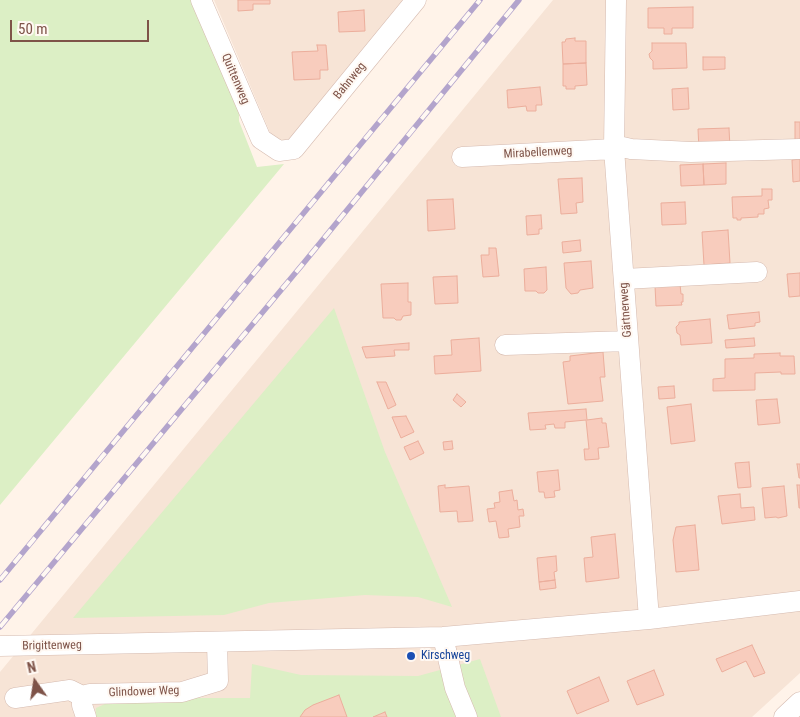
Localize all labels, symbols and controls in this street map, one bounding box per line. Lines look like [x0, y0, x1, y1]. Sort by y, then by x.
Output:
scale bar [12, 10, 151, 42]
text: 50 m [18, 20, 48, 38]
street label: Quittenweg [218, 51, 252, 107]
street label: Bahnweg [331, 60, 369, 102]
street label: Mirabellenweg [503, 144, 573, 162]
street label: Gärtnerweg [617, 282, 635, 338]
street label: Brigittenweg [22, 638, 82, 654]
place label: Kirschweg [421, 649, 470, 663]
marker: Kirschweg [405, 650, 417, 662]
north arrow [10, 657, 60, 707]
text: N [26, 659, 38, 676]
street label: Glindower Weg [108, 684, 180, 700]

